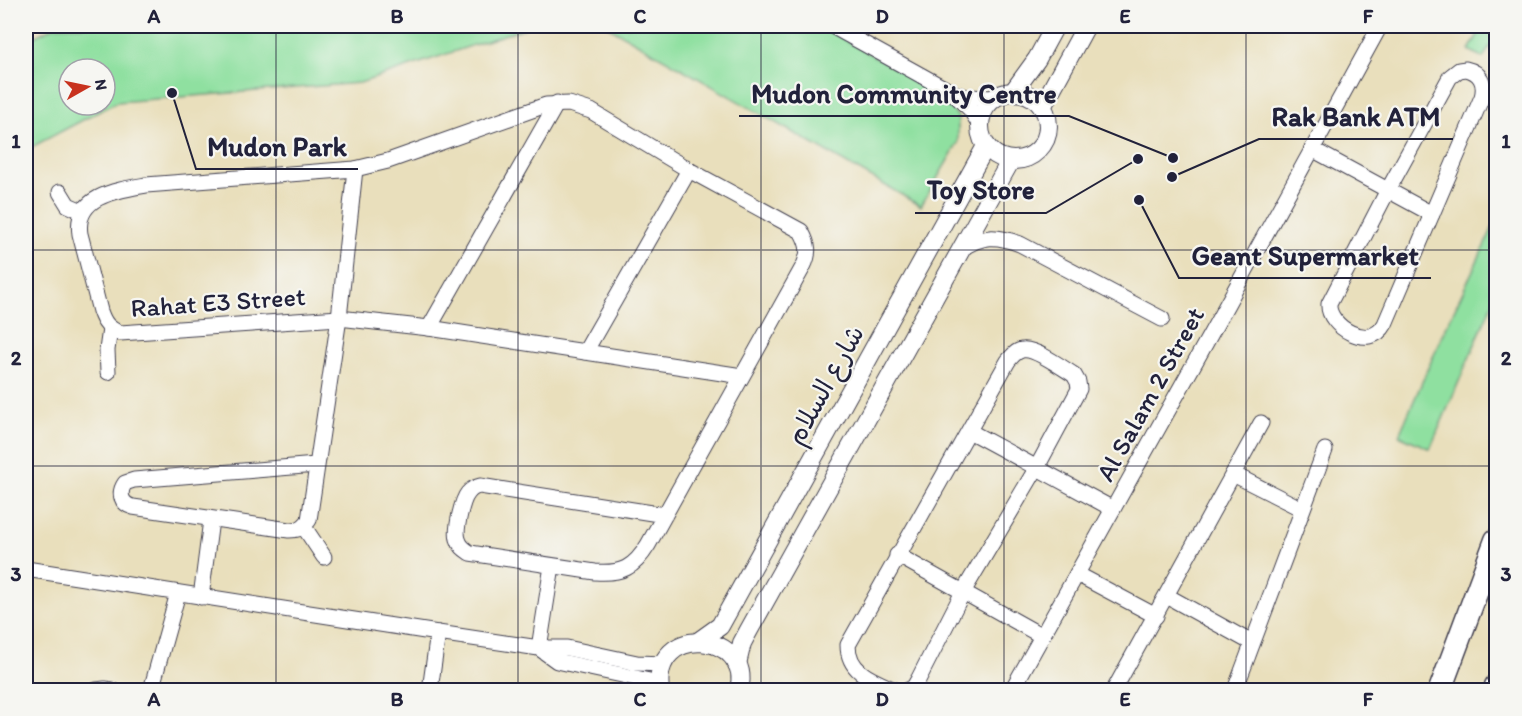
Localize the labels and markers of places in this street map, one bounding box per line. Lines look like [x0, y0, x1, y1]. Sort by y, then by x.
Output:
callout: Mudon Community Centre [739, 71, 1069, 116]
callout: Rak Bank ATM [1259, 94, 1453, 139]
callout: Mudon Park [196, 124, 358, 169]
callout: Toy Store [915, 168, 1046, 213]
callout: Geant Supermarket [1179, 233, 1431, 278]

